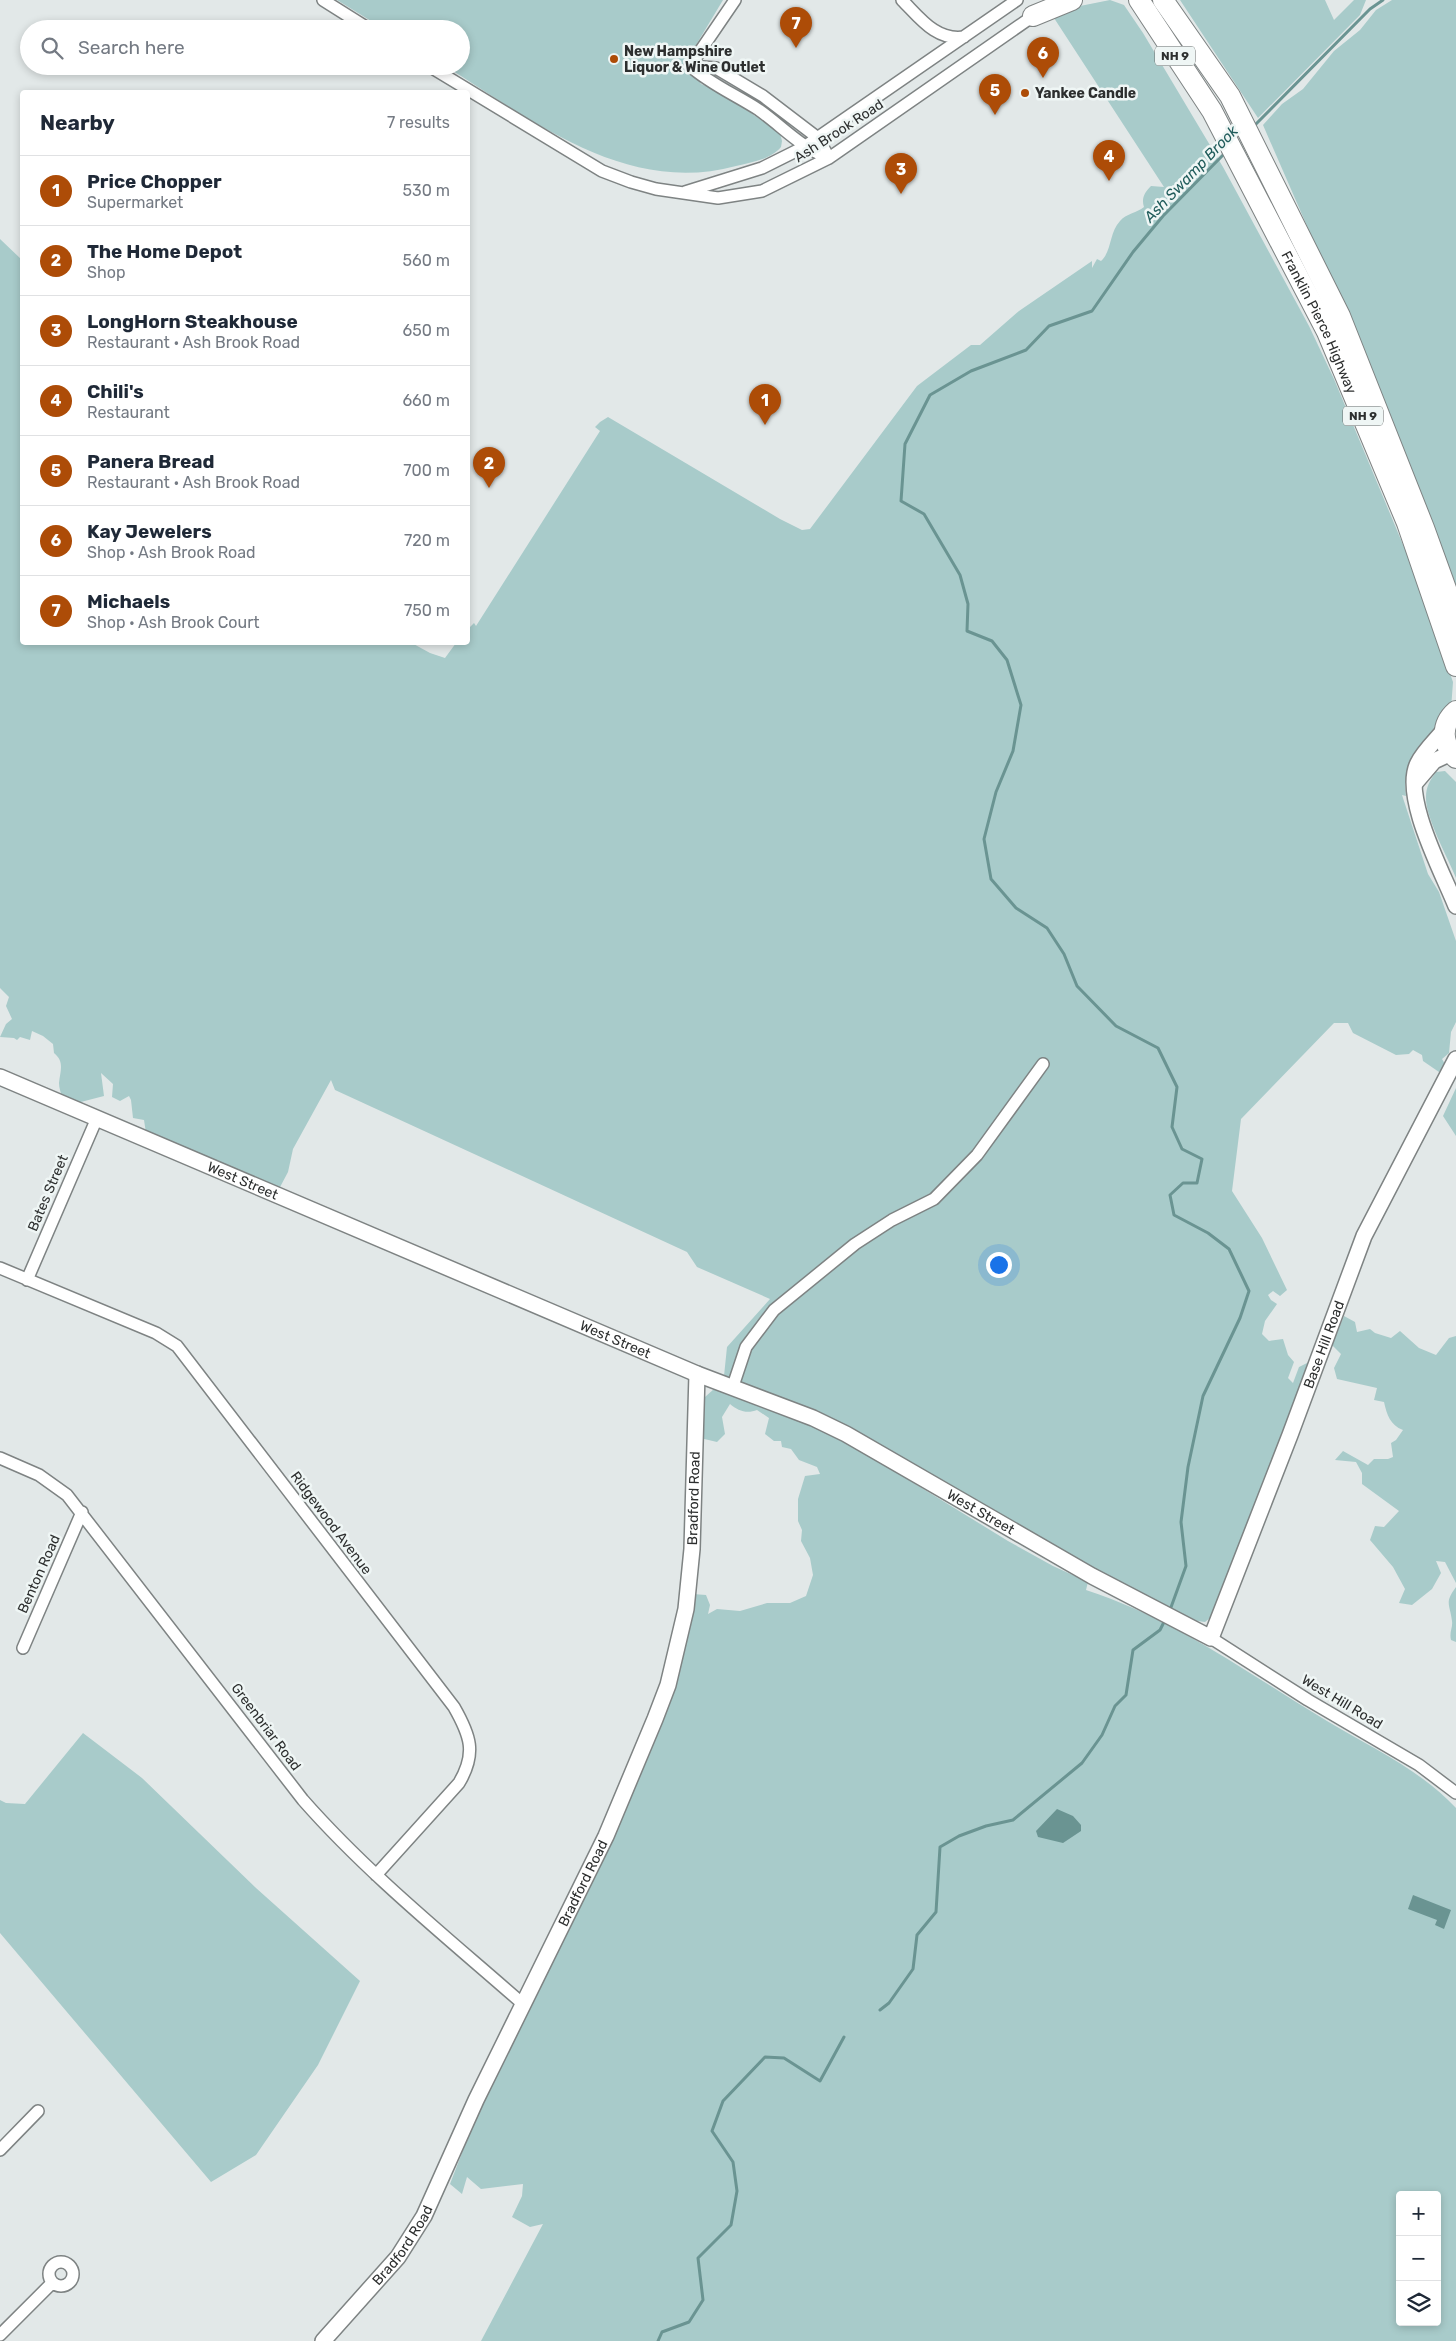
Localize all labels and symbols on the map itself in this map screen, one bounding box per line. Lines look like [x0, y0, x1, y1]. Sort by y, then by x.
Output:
pin: 7 [780, 7, 812, 48]
pin: 6 [1027, 37, 1059, 78]
place label: New Hampshire Liquor & Wine Outlet [624, 43, 766, 76]
road number: NH 9 [1155, 46, 1195, 66]
marker: New Hampshire Liquor & Wine Outlet [608, 53, 620, 65]
pin: 5 [979, 74, 1011, 115]
place label: Yankee Candle [1035, 85, 1136, 102]
marker: Yankee Candle [1019, 87, 1031, 99]
street label: Ash Brook Road [791, 96, 887, 166]
water label: Ash Swamp Brook [1140, 122, 1242, 227]
pin: 4 [1093, 140, 1125, 181]
pin: 3 [885, 153, 917, 194]
street label: Franklin Pierce Highway [1278, 248, 1361, 397]
pin: 1 [749, 384, 781, 425]
road number: NH 9 [1343, 406, 1383, 426]
pin: 2 [473, 447, 505, 488]
street label: Bates Street [24, 1152, 72, 1234]
street label: West Street [205, 1158, 281, 1203]
your location [986, 1252, 1012, 1278]
street label: Base Hill Road [1300, 1298, 1348, 1391]
street label: West Street [577, 1317, 654, 1362]
street label: Bradford Road [684, 1451, 703, 1546]
street label: Ridgewood Avenue [287, 1468, 375, 1578]
street label: West Street [944, 1486, 1018, 1538]
street label: Benton Road [14, 1532, 64, 1616]
street label: West Hill Road [1298, 1671, 1386, 1733]
street label: Greenbriar Road [228, 1680, 304, 1774]
street label: Bradford Road [554, 1837, 611, 1929]
street label: Bradford Road [369, 2203, 436, 2289]

